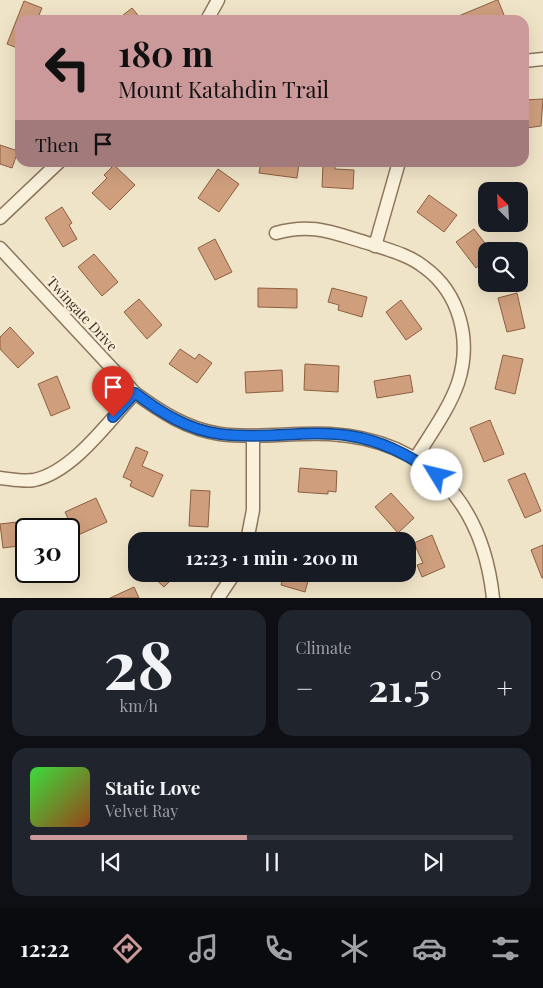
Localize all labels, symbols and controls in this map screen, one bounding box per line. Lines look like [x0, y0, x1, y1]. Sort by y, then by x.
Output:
text: 180 m [118, 29, 213, 76]
icon: left [35, 35, 100, 100]
text: Mount Katahdin Trail [118, 74, 329, 104]
icon: arrive [89, 130, 117, 158]
text: Then [35, 131, 79, 157]
north arrow [478, 182, 528, 232]
map controls [478, 182, 528, 292]
button: search [478, 242, 528, 292]
street label: Twingate Drive [43, 272, 122, 355]
pin [92, 366, 134, 417]
icon: arrive [99, 373, 127, 401]
position arrow [410, 448, 462, 500]
speed limit sign: 30 [15, 518, 80, 583]
text: 12:23 · 1 min · 200 m [186, 544, 358, 570]
text: 28 [104, 619, 174, 705]
text: Climate [296, 637, 352, 658]
text: 21.5° [368, 661, 442, 712]
text: − [296, 669, 314, 706]
text: + [497, 669, 513, 706]
text: km/h [120, 695, 158, 716]
text: Static Love [105, 774, 200, 800]
text: Velvet Ray [105, 800, 178, 821]
icon: previous [97, 848, 125, 876]
icon: pause [258, 848, 286, 876]
icon: next [419, 848, 447, 876]
icon: directions [110, 931, 145, 966]
icon: music [186, 931, 221, 966]
icon: phone [261, 931, 296, 966]
icon: climate [337, 931, 372, 966]
icon: car [412, 931, 447, 966]
icon: filters [488, 931, 523, 966]
text: 12:22 [20, 933, 70, 963]

